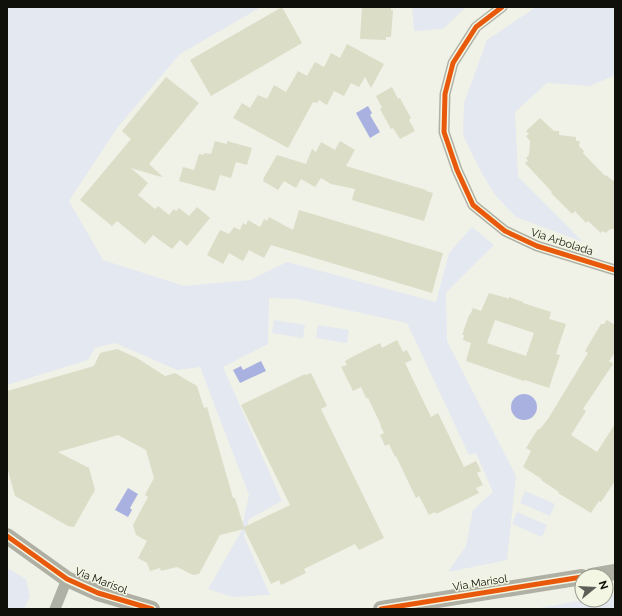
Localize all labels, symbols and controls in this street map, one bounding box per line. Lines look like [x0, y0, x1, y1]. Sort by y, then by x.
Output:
street label: Via Arbolada [529, 226, 595, 258]
street label: Via Marisol [73, 565, 129, 597]
north arrow [574, 568, 614, 608]
street label: Via Marisol [452, 572, 508, 594]
text: N [596, 579, 611, 591]

